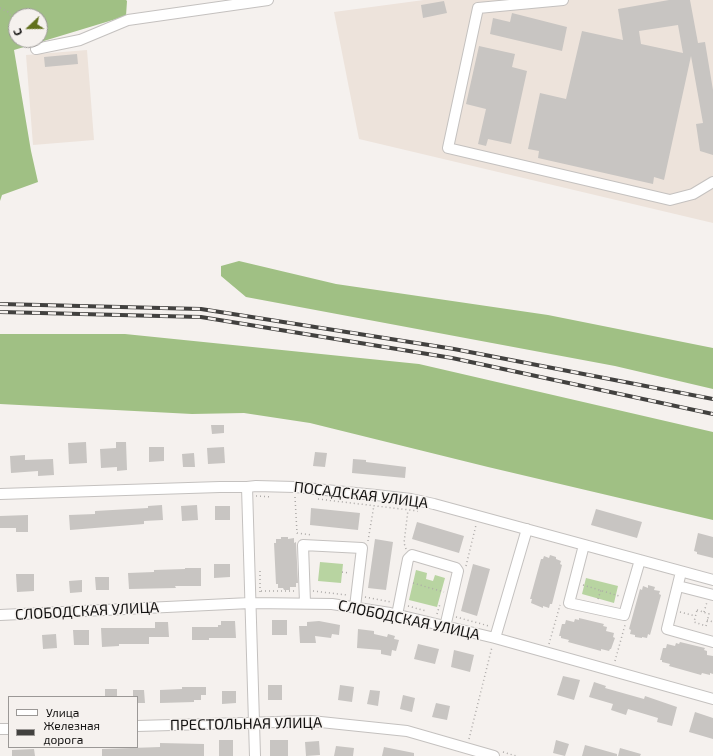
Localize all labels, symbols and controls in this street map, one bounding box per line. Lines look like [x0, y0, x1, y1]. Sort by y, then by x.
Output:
north arrow [8, 8, 48, 48]
text: С [10, 27, 25, 38]
street label: ПОСАДСКАЯ УЛИЦА [293, 478, 429, 512]
street label: СЛОБОДСКАЯ УЛИЦА [336, 596, 482, 644]
street label: СЛОБОДСКАЯ УЛИЦА [14, 598, 160, 624]
legend [8, 696, 138, 748]
text: Улица [46, 705, 79, 719]
street label: ПРЕСТОЛЬНАЯ УЛИЦА [170, 714, 322, 734]
text: Железная дорога [43, 718, 100, 746]

